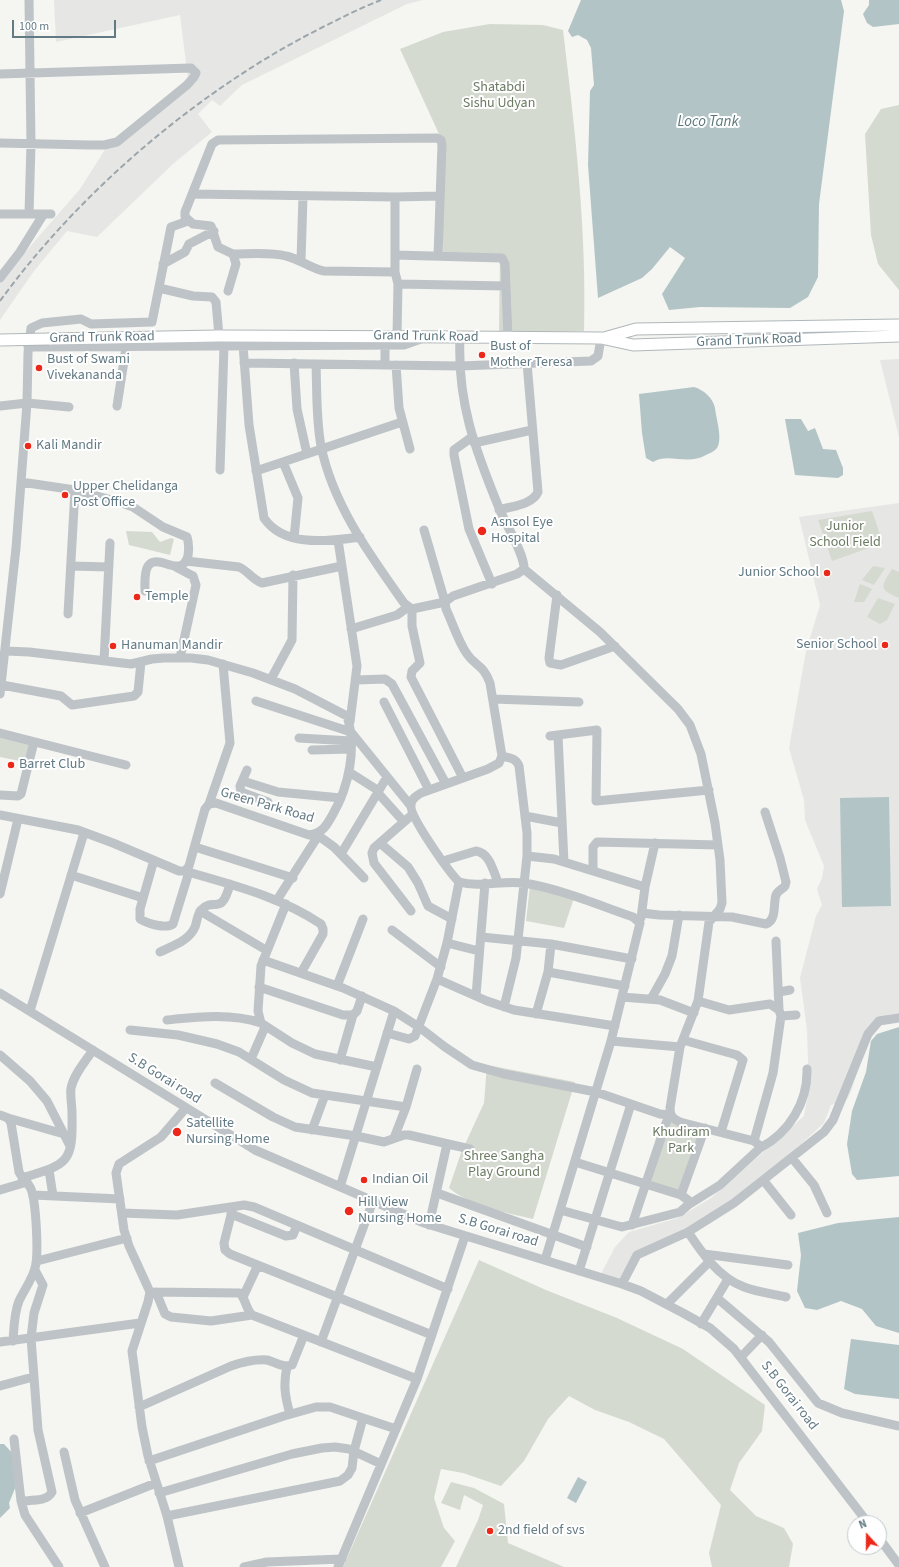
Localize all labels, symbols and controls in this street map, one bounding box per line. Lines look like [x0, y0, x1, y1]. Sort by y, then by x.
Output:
scale bar [14, 12, 118, 38]
text: 100 m [19, 18, 49, 35]
park label: Shatabdi Sishu Udyan [463, 80, 535, 112]
water label: Loco Tank [677, 114, 739, 132]
street label: Grand Trunk Road [373, 328, 479, 346]
street label: Grand Trunk Road [49, 329, 155, 347]
street label: Grand Trunk Road [696, 331, 802, 351]
place label: Bust of Mother Teresa [490, 339, 573, 372]
marker: Bust of Mother Teresa [477, 350, 487, 360]
place label: Bust of Swami Vivekananda [47, 352, 130, 384]
marker: Bust of Swami Vivekananda [34, 363, 44, 373]
place label: Kali Mandir [36, 438, 102, 454]
marker: Kali Mandir [23, 441, 33, 451]
place label: Upper Chelidanga Post Office [73, 479, 178, 512]
marker: Upper Chelidanga Post Office [60, 490, 70, 500]
place label: Asnsol Eye Hospital [491, 515, 553, 548]
park label: Junior School Field [809, 519, 881, 552]
marker: Asnsol Eye Hospital [476, 525, 488, 537]
place label: Junior School [738, 565, 819, 581]
marker: Junior School [822, 568, 832, 578]
place label: Temple [145, 589, 188, 605]
marker: Temple [132, 592, 142, 602]
place label: Senior School [796, 637, 877, 653]
place label: Hanuman Mandir [121, 638, 223, 654]
marker: Senior School [880, 640, 890, 650]
marker: Hanuman Mandir [108, 641, 118, 651]
place label: Barret Club [19, 757, 85, 773]
marker: Barret Club [6, 760, 16, 770]
street label: Green Park Road [218, 785, 316, 827]
street label: S.B Gorai road [124, 1050, 204, 1108]
place label: Satellite Nursing Home [186, 1116, 270, 1148]
park label: Khudiram Park [652, 1125, 710, 1158]
marker: Satellite Nursing Home [171, 1126, 183, 1138]
park label: Shree Sangha Play Ground [464, 1149, 544, 1182]
place label: Indian Oil [372, 1172, 428, 1188]
marker: Indian Oil [359, 1175, 369, 1185]
place label: Hill View Nursing Home [358, 1195, 442, 1228]
marker: Hill View Nursing Home [343, 1205, 355, 1217]
street label: S.B Gorai road [456, 1211, 540, 1251]
street label: S.B Gorai road [757, 1358, 821, 1434]
north arrow [847, 1515, 887, 1555]
text: N [857, 1516, 869, 1533]
place label: 2nd field of svs [498, 1523, 585, 1539]
marker: 2nd field of svs [485, 1526, 495, 1536]

